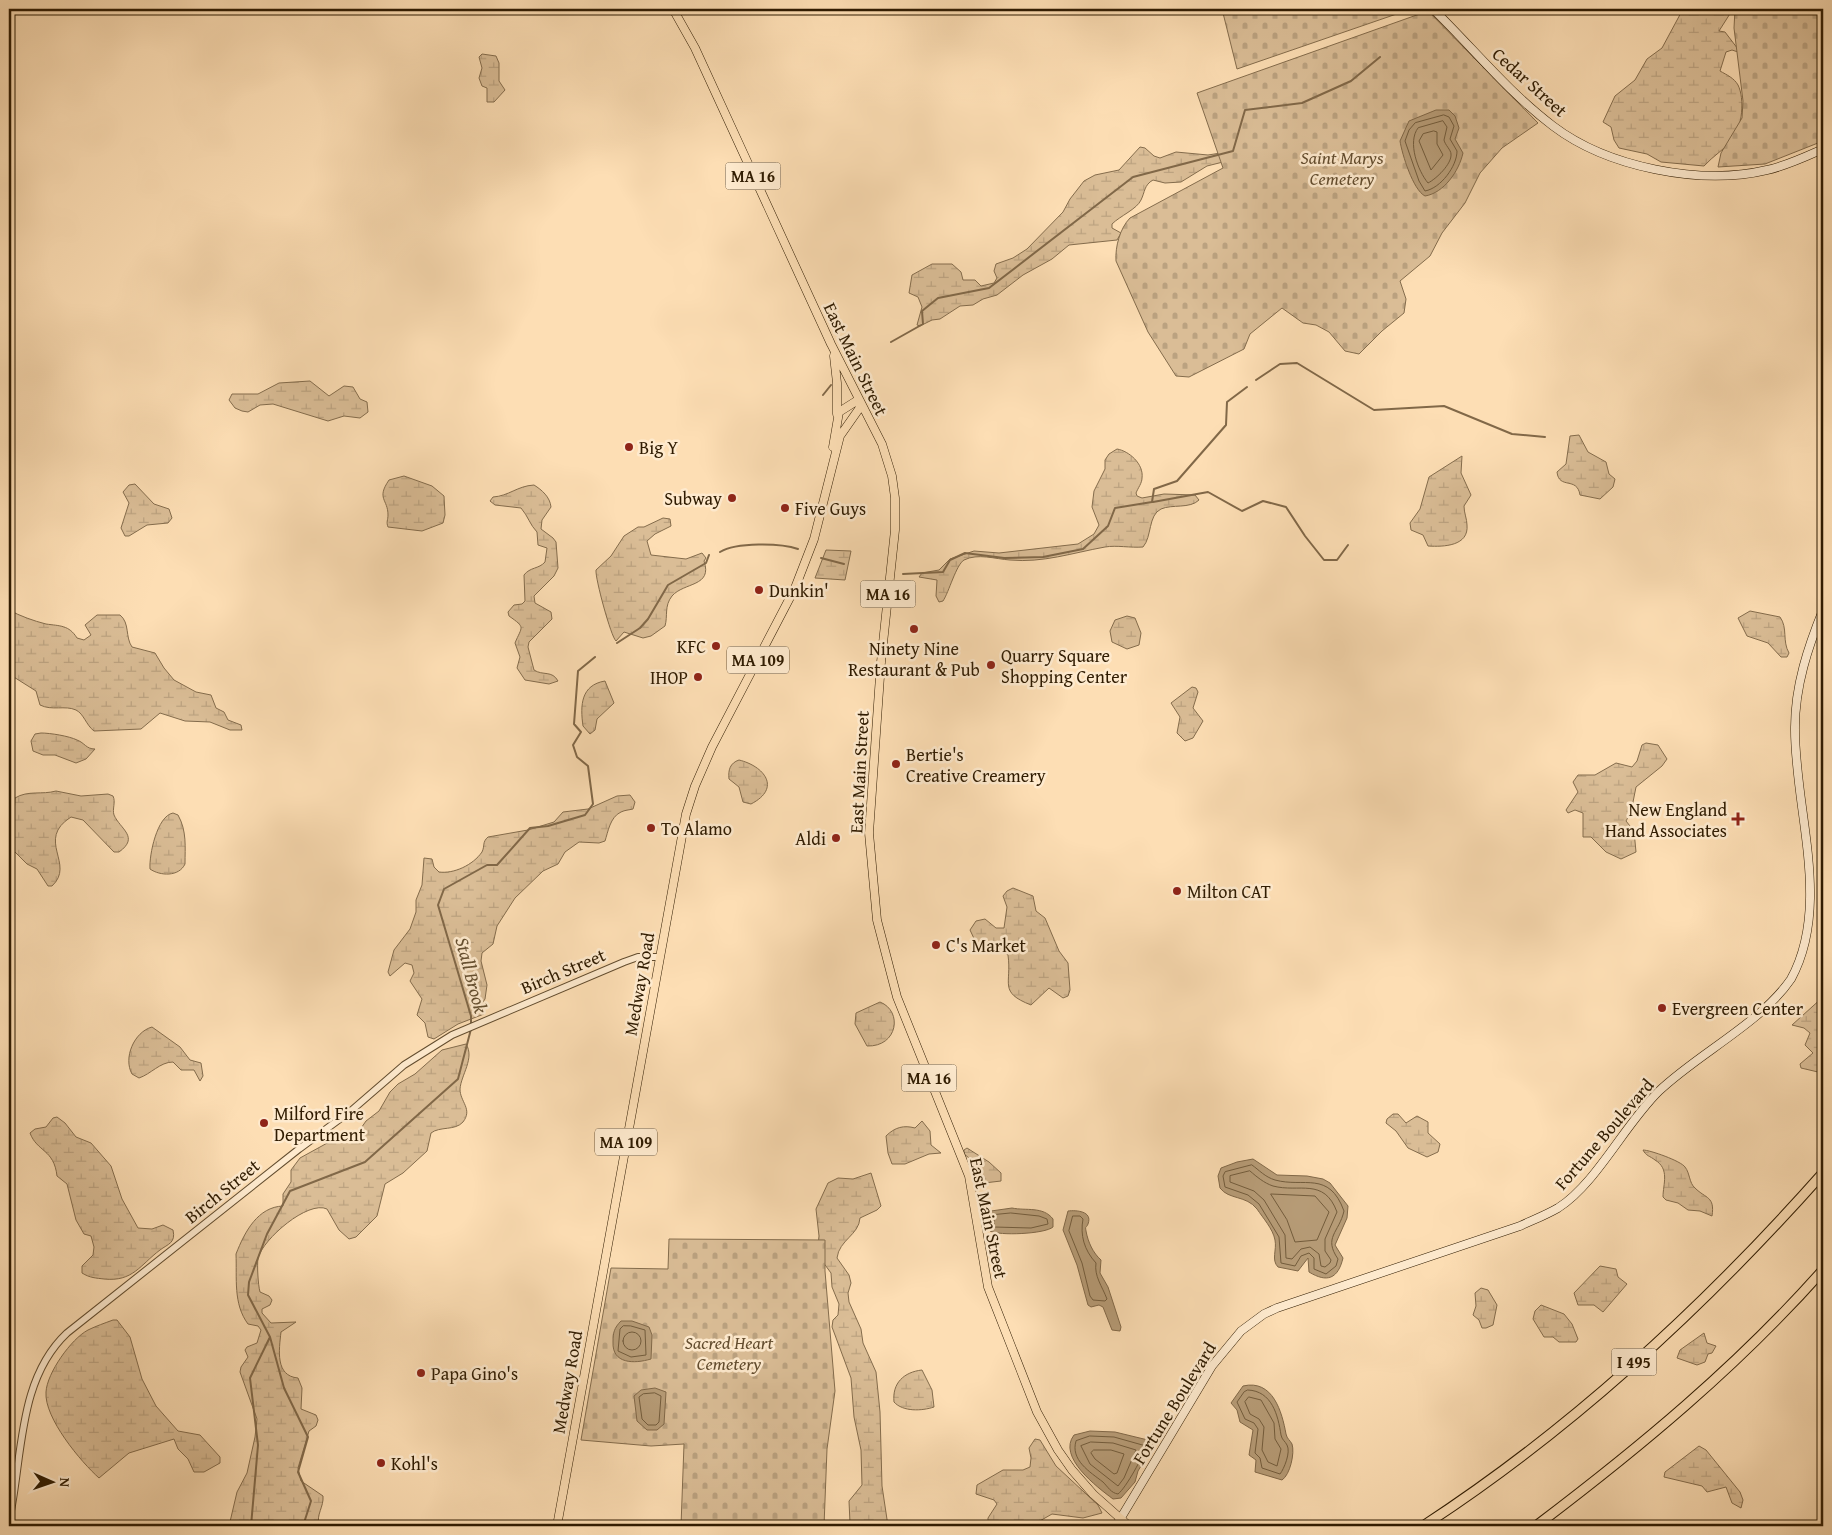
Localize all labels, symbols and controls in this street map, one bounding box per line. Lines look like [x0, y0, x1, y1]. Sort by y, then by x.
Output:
street label: Cedar Street [1486, 41, 1574, 124]
park label: Saint Marys Cemetery [1301, 144, 1384, 192]
road number: MA 16 [726, 162, 780, 190]
street label: East Main Street [817, 298, 895, 421]
place label: Big Y [639, 434, 678, 461]
marker: Big Y [623, 441, 635, 453]
place label: Subway [664, 485, 722, 512]
marker: Subway [726, 492, 738, 504]
place label: Five Guys [795, 495, 866, 522]
marker: Five Guys [779, 502, 791, 514]
place label: Dunkin' [769, 577, 829, 604]
road number: MA 16 [860, 580, 916, 608]
marker: Dunkin' [753, 584, 765, 596]
marker: Ninety Nine Restaurant & Pub [908, 623, 920, 635]
place label: KFC [677, 633, 706, 660]
place label: Ninety Nine Restaurant & Pub [848, 635, 980, 683]
marker: KFC [710, 640, 722, 652]
place label: Quarry Square Shopping Center [1001, 642, 1128, 690]
road number: MA 109 [727, 646, 789, 674]
marker: Quarry Square Shopping Center [985, 659, 997, 671]
place label: IHOP [650, 664, 688, 691]
marker: IHOP [692, 671, 704, 683]
street label: East Main Street [842, 709, 876, 834]
place label: Bertie's Creative Creamery [906, 741, 1046, 789]
marker: Bertie's Creative Creamery [890, 758, 902, 770]
place label: New England Hand Associates [1605, 796, 1727, 844]
marker: New England Hand Associates [1731, 812, 1745, 826]
place label: To Alamo [661, 815, 732, 842]
marker: To Alamo [645, 822, 657, 834]
place label: Aldi [795, 825, 826, 852]
marker: Aldi [830, 832, 842, 844]
place label: Milton CAT [1187, 878, 1271, 905]
marker: Milton CAT [1171, 885, 1183, 897]
street label: Medway Road [617, 930, 661, 1038]
place label: C's Market [946, 932, 1026, 959]
water label: Stall Brook [448, 934, 496, 1017]
marker: C's Market [930, 939, 942, 951]
street label: Birch Street [516, 941, 610, 1001]
place label: Evergreen Center [1672, 995, 1804, 1022]
marker: Evergreen Center [1656, 1002, 1668, 1014]
road number: MA 16 [902, 1064, 956, 1092]
street label: Fortune Boulevard [1548, 1072, 1660, 1196]
place label: Milford Fire Department [274, 1100, 366, 1148]
marker: Milford Fire Department [258, 1117, 270, 1129]
road number: MA 109 [595, 1128, 657, 1156]
street label: Birch Street [179, 1152, 266, 1230]
street label: East Main Street [963, 1155, 1015, 1282]
street label: Medway Road [545, 1328, 589, 1436]
park label: Sacred Heart Cemetery [685, 1329, 774, 1377]
street label: Fortune Boulevard [1125, 1336, 1223, 1469]
road number: I 495 [1612, 1348, 1656, 1375]
place label: Papa Gino's [431, 1360, 518, 1387]
marker: Papa Gino's [415, 1367, 427, 1379]
place label: Kohl's [391, 1450, 438, 1477]
marker: Kohl's [375, 1457, 387, 1469]
north arrow [28, 1458, 78, 1508]
text: N [55, 1477, 75, 1488]

